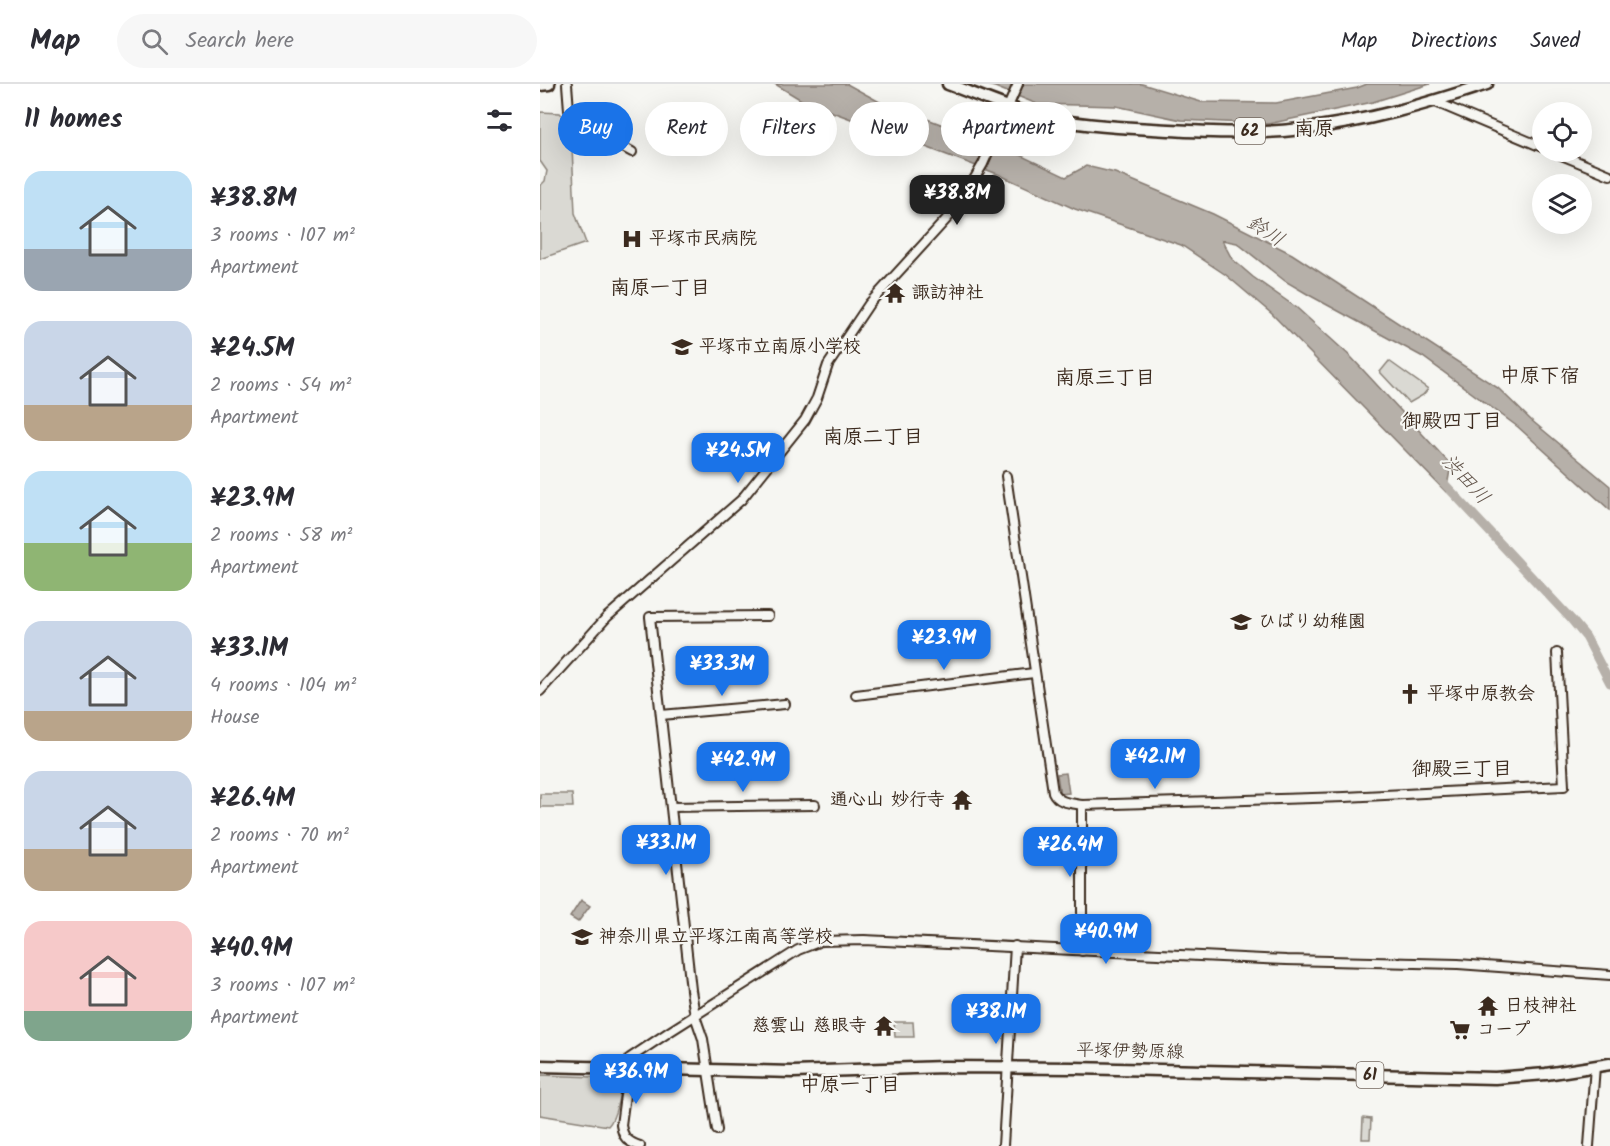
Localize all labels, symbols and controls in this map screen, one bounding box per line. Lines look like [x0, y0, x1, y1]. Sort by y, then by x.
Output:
search box [117, 14, 537, 68]
text: Map [30, 19, 81, 64]
text: Search here [186, 24, 294, 59]
icon: search [138, 25, 171, 58]
text: Map [1341, 25, 1377, 58]
text: Directions [1410, 25, 1497, 58]
text: Saved [1530, 25, 1580, 58]
text: 11 homes [24, 99, 122, 141]
chip: Buy [558, 102, 633, 156]
chip: Rent [645, 102, 728, 156]
chip: Filters [740, 102, 837, 156]
chip: New [849, 102, 929, 156]
chip: Apartment [941, 102, 1076, 156]
map controls [1532, 102, 1592, 234]
button: locate [1532, 102, 1592, 162]
icon: filters [483, 104, 516, 137]
district label: 南原 [1294, 114, 1334, 146]
road number: 62 [1235, 118, 1265, 144]
button: layers [1532, 174, 1592, 234]
pin: ¥38.8M [908, 175, 1006, 226]
text: ¥38.8M [210, 178, 297, 220]
text: ¥38.8M [924, 178, 990, 210]
icon: home [72, 195, 144, 267]
water label: 鈴川 [1240, 208, 1290, 256]
text: 3 rooms · 107 m² [210, 220, 355, 252]
place label: 平塚市民病院 [649, 225, 757, 254]
hospital icon: 平塚市民病院 [620, 227, 644, 251]
text: Apartment [210, 252, 299, 284]
district label: 南原一丁目 [610, 273, 710, 305]
place label: 諏訪神社 [912, 279, 984, 308]
temple icon: 諏訪神社 [883, 281, 907, 305]
text: ¥24.5M [210, 328, 294, 370]
place label: 平塚市立南原小学校 [699, 333, 861, 362]
school or university icon: 平塚市立南原小学校 [670, 335, 694, 359]
icon: home [72, 345, 144, 417]
district label: 中原下宿 [1500, 361, 1580, 393]
district label: 南原三丁目 [1055, 363, 1155, 395]
text: 2 rooms · 54 m² [210, 370, 351, 402]
text: Apartment [210, 402, 299, 434]
district label: 御殿四丁目 [1402, 406, 1502, 438]
district label: 南原二丁目 [823, 422, 923, 454]
pin: ¥24.5M [689, 433, 787, 484]
text: ¥24.5M [706, 436, 770, 468]
water label: 渋田川 [1433, 447, 1497, 513]
text: ¥23.9M [210, 478, 294, 520]
icon: home [72, 495, 144, 567]
text: 2 rooms · 58 m² [210, 520, 352, 552]
text: Apartment [210, 552, 299, 584]
place label: ひばり幼稚園 [1258, 608, 1366, 637]
school or university icon: ひばり幼稚園 [1229, 610, 1253, 634]
pin: ¥23.9M [895, 620, 993, 671]
text: ¥23.9M [912, 623, 976, 655]
text: ¥33.1M [210, 628, 288, 670]
icon: home [72, 645, 144, 717]
pin: ¥33.3M [673, 646, 771, 697]
text: ¥33.3M [690, 649, 754, 681]
text: 4 rooms · 104 m² [210, 670, 356, 702]
place label: 平塚中原教会 [1427, 680, 1535, 709]
church icon: 平塚中原教会 [1398, 682, 1422, 706]
text: House [210, 702, 260, 734]
pin: ¥42.1M [1106, 739, 1204, 790]
pin: ¥42.9M [694, 742, 792, 793]
text: ¥42.1M [1125, 742, 1185, 774]
text: ¥42.9M [711, 745, 775, 777]
district label: 御殿三丁目 [1412, 754, 1512, 786]
text: ¥26.4M [210, 778, 295, 820]
place label: 通心山 妙行寺 [830, 786, 945, 815]
temple icon: 通心山 妙行寺 [950, 788, 974, 812]
icon: home [72, 795, 144, 867]
text: 2 rooms · 70 m² [210, 820, 349, 852]
pin: ¥33.1M [617, 825, 715, 876]
pin: ¥26.4M [1021, 827, 1119, 878]
text: ¥33.1M [636, 828, 696, 860]
text: ¥26.4M [1037, 830, 1103, 862]
text: Apartment [210, 852, 299, 884]
pin: ¥40.9M [1057, 914, 1155, 965]
text: ¥40.9M [1074, 917, 1138, 949]
place label: 神奈川県立平塚江南高等学校 [599, 923, 833, 952]
school or university icon: 神奈川県立平塚江南高等学校 [570, 925, 594, 949]
text: ¥40.9M [210, 928, 292, 970]
icon: home [72, 945, 144, 1017]
text: 3 rooms · 107 m² [210, 970, 355, 1002]
place label: 日枝神社 [1505, 992, 1577, 1021]
pin: ¥38.1M [947, 994, 1045, 1045]
temple icon: 日枝神社 [1476, 994, 1500, 1018]
text: ¥38.1M [966, 997, 1026, 1029]
text: Apartment [210, 1002, 299, 1034]
place label: 慈雲山 慈眼寺 [752, 1012, 867, 1041]
temple icon: 慈雲山 慈眼寺 [872, 1014, 896, 1038]
place label: コープ [1477, 1016, 1530, 1045]
supermarket icon: コープ [1448, 1018, 1472, 1042]
street label: 平塚伊勢原線 [1076, 1037, 1184, 1067]
pin: ¥36.9M [587, 1054, 685, 1105]
text: ¥36.9M [604, 1057, 668, 1089]
road number: 61 [1356, 1062, 1384, 1088]
district label: 中原一丁目 [800, 1070, 900, 1102]

